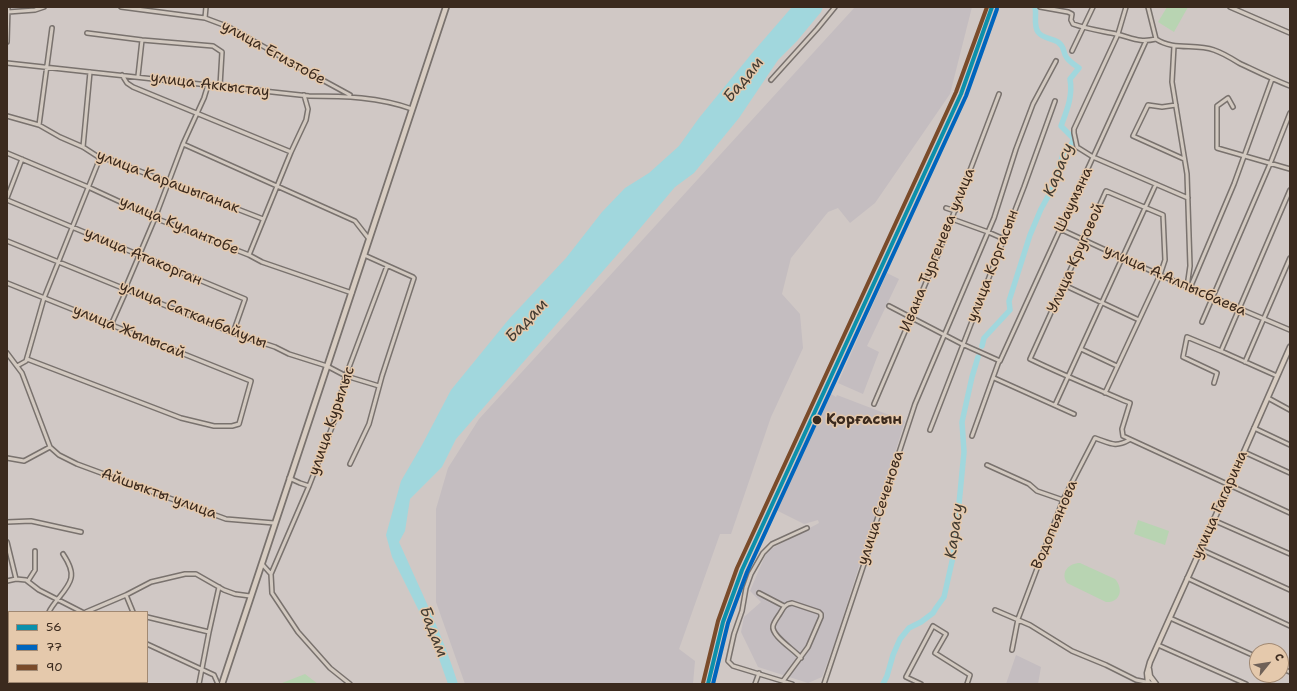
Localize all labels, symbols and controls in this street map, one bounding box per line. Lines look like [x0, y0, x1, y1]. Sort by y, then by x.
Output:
street label: улица Егизтобе [218, 17, 328, 89]
water label: Бадам [720, 54, 768, 106]
street label: улица Аккыстау [149, 69, 271, 101]
water label: Карасу [1040, 140, 1078, 200]
street label: улица Карашыганак [94, 146, 242, 218]
street label: Ивана Тургенева улица [897, 165, 979, 335]
street label: Шаумяна [1051, 165, 1097, 235]
street label: улица Кулантобе [116, 193, 242, 259]
street label: Улица Круговой [1044, 200, 1108, 316]
street label: улица Коргасын [963, 207, 1023, 325]
street label: улица Атакорган [81, 224, 205, 290]
street label: улица А.Алпысбаева [1101, 241, 1249, 321]
street label: улица Сатканбайулы [117, 277, 269, 353]
water label: Бадам [502, 295, 552, 347]
street label: улица Жылысай [70, 301, 188, 363]
street label: улица Курылыс [305, 364, 359, 478]
place label: Қорғасын [826, 411, 902, 429]
marker: Қорғасын [811, 414, 823, 426]
street label: улица Гагарина [1188, 448, 1252, 562]
street label: улица Сеченова [854, 449, 908, 567]
street label: Айшыкты улица [99, 465, 219, 523]
street label: Водопьянова [1028, 478, 1082, 572]
water label: Карасу [942, 502, 968, 560]
water label: Бадам [415, 604, 451, 660]
legend [8, 611, 148, 683]
text: 56 [46, 619, 62, 635]
text: 77 [46, 639, 62, 655]
north arrow [1249, 643, 1289, 683]
text: С [1271, 651, 1287, 664]
text: 90 [46, 659, 63, 675]

